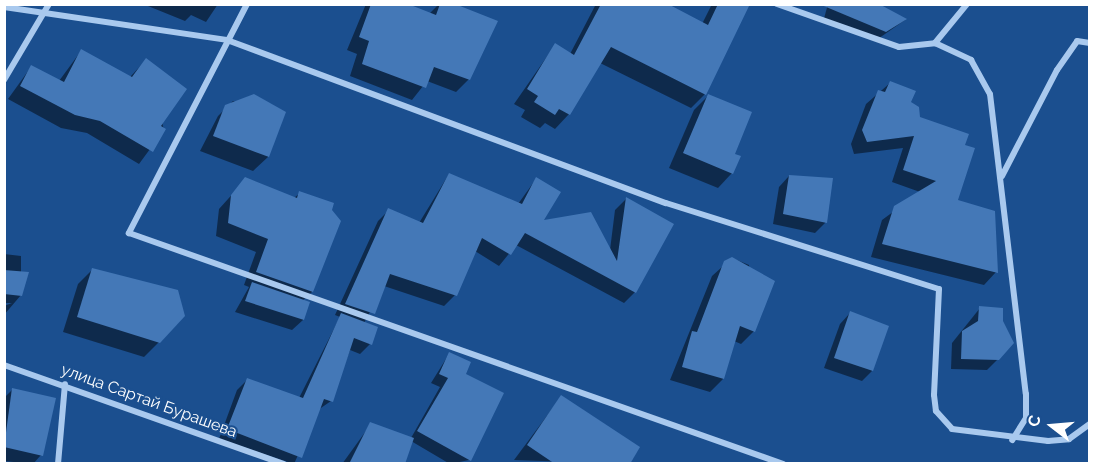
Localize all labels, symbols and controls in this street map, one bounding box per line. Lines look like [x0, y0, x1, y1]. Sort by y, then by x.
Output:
street label: улица Сартай Бурашева [58, 360, 240, 442]
north arrow [1022, 396, 1082, 456]
text: С [1024, 413, 1045, 429]

